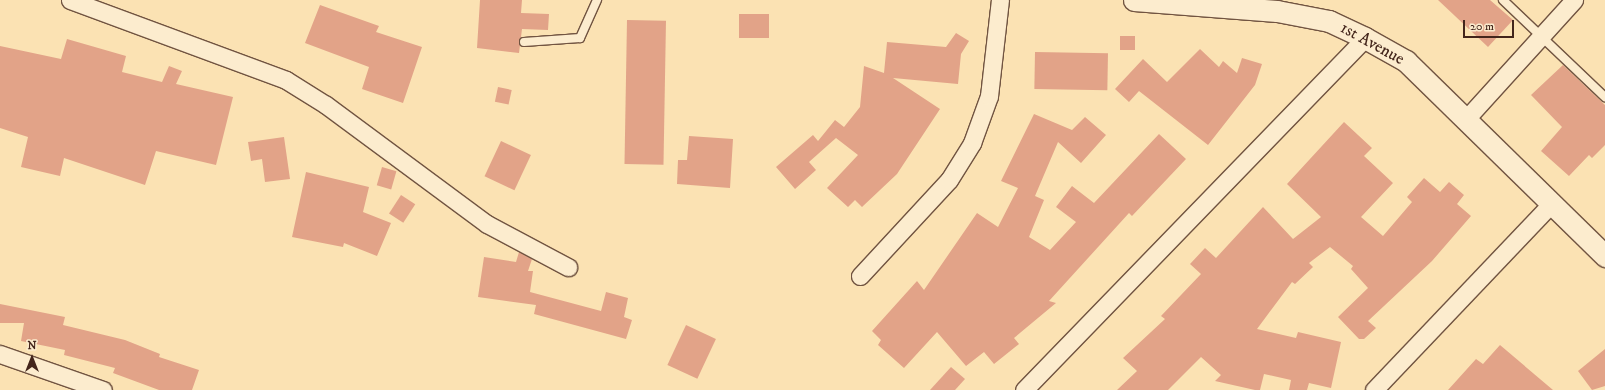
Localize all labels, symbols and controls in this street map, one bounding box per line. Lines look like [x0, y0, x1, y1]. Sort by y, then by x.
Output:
scale bar [1465, 12, 1516, 38]
street label: 1st Avenue [1336, 18, 1408, 70]
text: 20 m [1470, 19, 1494, 34]
north arrow [12, 338, 52, 378]
text: N [27, 339, 37, 353]

